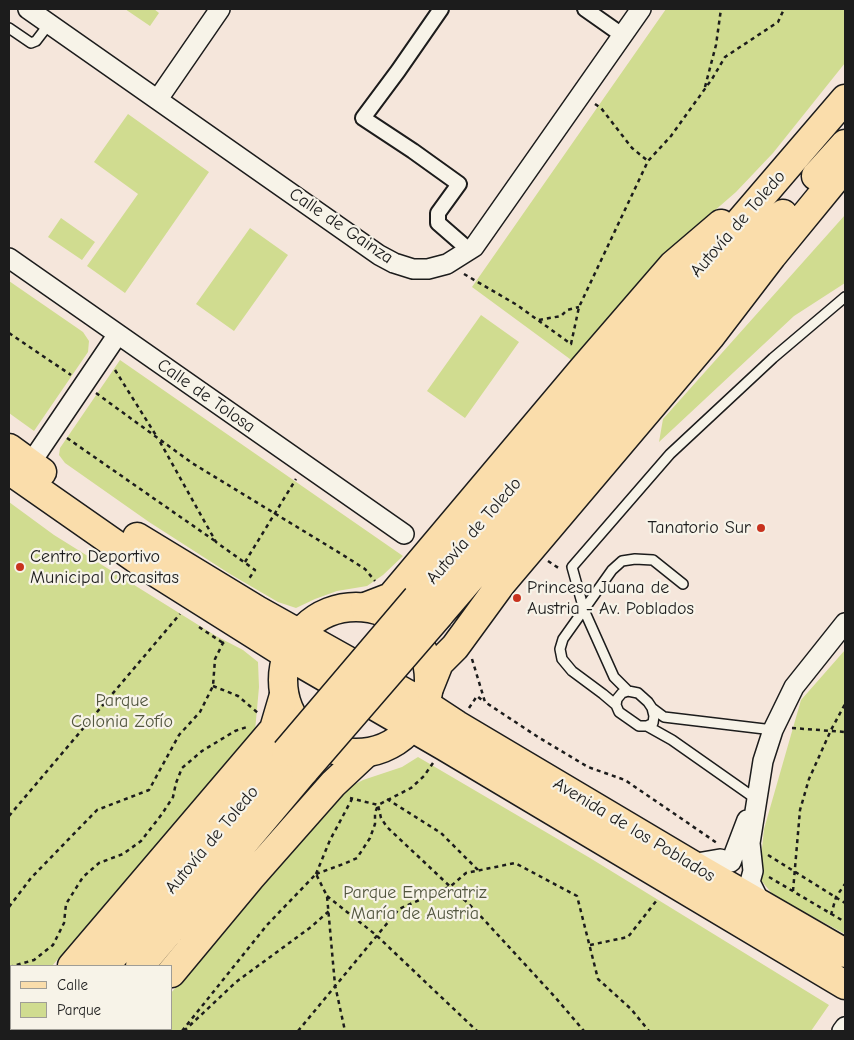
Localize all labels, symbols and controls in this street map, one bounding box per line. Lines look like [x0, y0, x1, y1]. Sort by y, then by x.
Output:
street label: Autovía de Toledo [686, 166, 790, 282]
street label: Calle de Gainza [285, 183, 397, 269]
street label: Calle de Tolosa [153, 354, 259, 438]
street label: Autovía de Toledo [422, 473, 526, 589]
place label: Tanatorio Sur [648, 517, 751, 539]
marker: Tanatorio Sur [755, 522, 767, 534]
place label: Centro Deportivo Municipal Orcasitas [30, 546, 179, 588]
marker: Centro Deportivo Municipal Orcasitas [14, 561, 26, 573]
place label: Princesa Juana de Austria - Av. Poblados [527, 577, 694, 620]
marker: Princesa Juana de Austria - Av. Poblados [511, 592, 523, 604]
park label: Parque Colonia Zofío [71, 690, 173, 732]
street label: Avenida de los Poblados [549, 773, 719, 887]
street label: Autovía de Toledo [161, 782, 263, 898]
park label: Parque Emperatriz María de Austria [343, 882, 487, 924]
legend [10, 965, 172, 1030]
text: Calle [57, 976, 88, 994]
text: Parque [57, 1001, 101, 1019]

